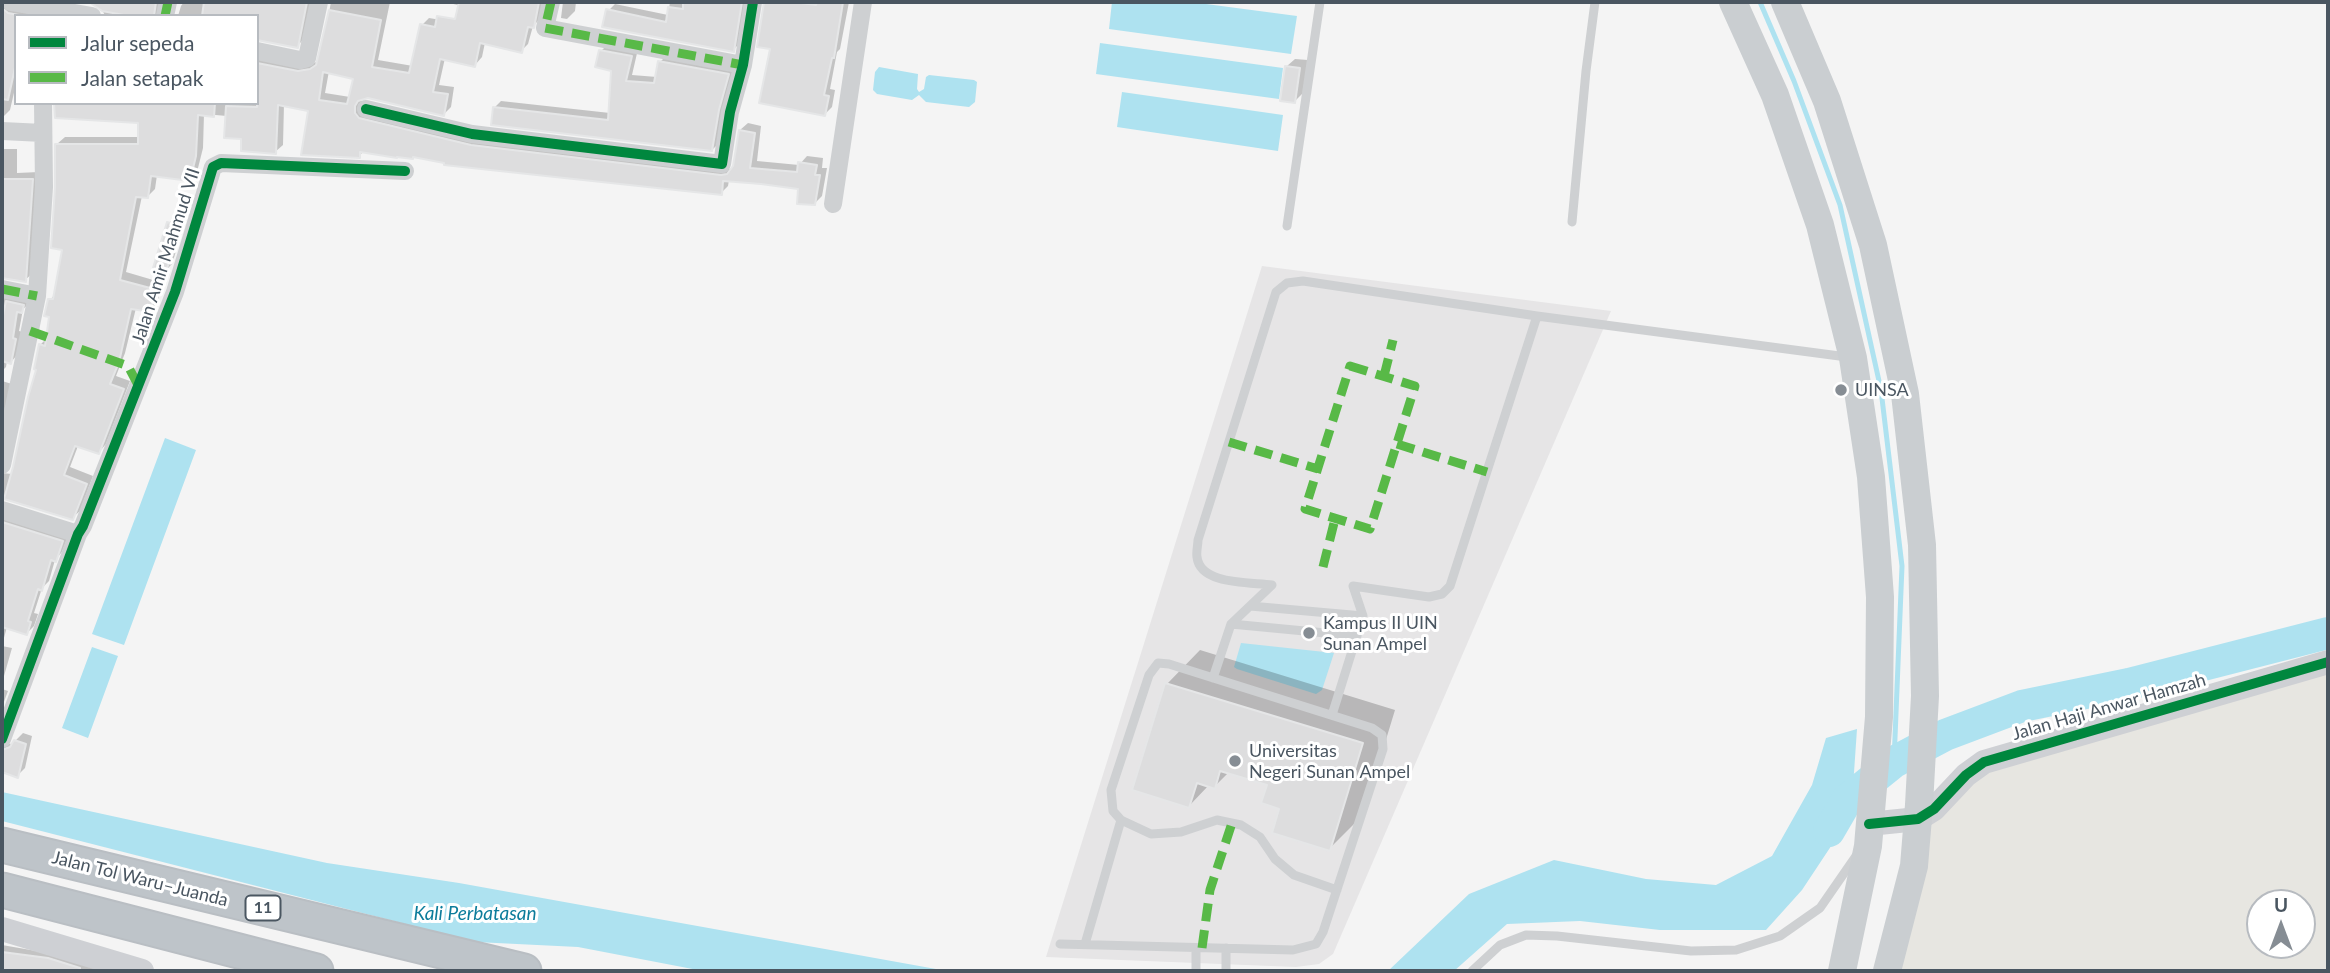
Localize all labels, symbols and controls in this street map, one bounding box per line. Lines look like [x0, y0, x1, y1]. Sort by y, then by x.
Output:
legend [14, 14, 259, 105]
text: Jalur sepeda [81, 30, 194, 55]
text: Jalan setapak [81, 65, 203, 90]
street label: Jalan Amir Mahmud VII [127, 165, 205, 347]
place label: UINSA [1855, 379, 1909, 401]
marker: UINSA [1833, 382, 1849, 398]
place label: Kampus II UIN Sunan Ampel [1323, 612, 1438, 654]
marker: Kampus II UIN Sunan Ampel [1301, 625, 1317, 641]
street label: Jalan Haji Anwar Hamzah [2010, 669, 2208, 745]
place label: Universitas Negeri Sunan Ampel [1249, 740, 1410, 782]
marker: Universitas Negeri Sunan Ampel [1227, 753, 1243, 769]
street label: Jalan Tol Waru–Juanda [50, 847, 230, 911]
north arrow [2246, 889, 2316, 959]
text: U [2274, 893, 2288, 916]
road number: 11 [246, 896, 280, 920]
water label: Kali Perbatasan [413, 903, 537, 925]

